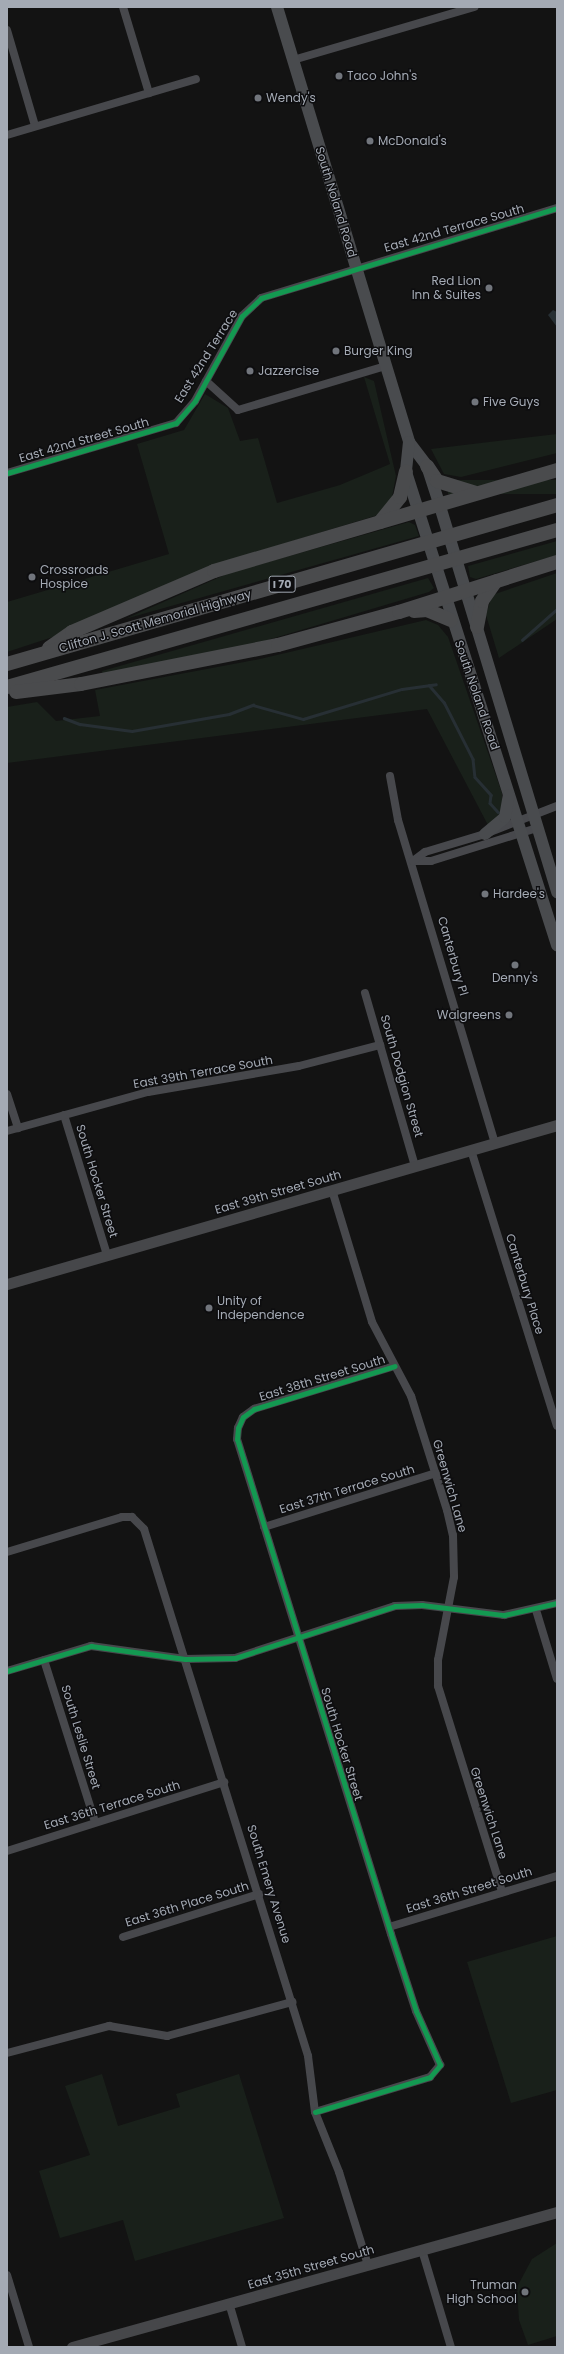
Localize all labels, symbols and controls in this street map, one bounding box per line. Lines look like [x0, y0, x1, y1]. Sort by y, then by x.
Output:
place label: Taco John's [347, 69, 417, 83]
marker: Taco John's [334, 71, 344, 81]
place label: Wendy's [266, 91, 316, 105]
marker: Wendy's [253, 93, 263, 103]
place label: McDonald's [378, 134, 447, 148]
marker: McDonald's [365, 136, 375, 146]
street label: South Noland Road [312, 145, 360, 259]
street label: East 42nd Terrace South [382, 201, 526, 255]
place label: Red Lion Inn & Suites [412, 274, 481, 302]
marker: Red Lion Inn & Suites [484, 283, 494, 293]
street label: East 42nd Terrace [171, 307, 241, 405]
place label: Burger King [344, 344, 413, 358]
marker: Burger King [331, 346, 341, 356]
place label: Jazzercise [258, 364, 319, 378]
marker: Jazzercise [245, 366, 255, 376]
place label: Five Guys [483, 395, 539, 409]
marker: Five Guys [470, 397, 480, 407]
street label: East 42nd Street South [17, 415, 151, 465]
place label: Crossroads Hospice [40, 563, 109, 591]
marker: Crossroads Hospice [27, 572, 37, 582]
road number: I 70 [268, 575, 296, 593]
street label: Clifton J. Scott Memorial Highway [57, 587, 253, 655]
street label: South Noland Road [451, 638, 503, 752]
place label: Hardee's [493, 887, 545, 901]
marker: Hardee's [480, 889, 490, 899]
street label: Canterbury Pl [435, 915, 471, 997]
marker: Denny's [510, 960, 520, 970]
place label: Denny's [492, 971, 538, 985]
place label: Walgreens [437, 1008, 501, 1022]
marker: Walgreens [504, 1010, 514, 1020]
street label: South Dodgion Street [378, 1013, 426, 1139]
street label: East 39th Terrace South [132, 1053, 274, 1091]
street label: South Hocker Street [73, 1123, 121, 1239]
street label: East 39th Street South [213, 1167, 343, 1217]
street label: Canterbury Place [503, 1232, 547, 1336]
place label: Unity of Independence [217, 1294, 304, 1322]
marker: Unity of Independence [204, 1303, 214, 1313]
street label: East 38th Street South [257, 1352, 387, 1404]
street label: Greenwich Lane [430, 1438, 470, 1534]
street label: East 37th Terrace South [278, 1462, 416, 1516]
street label: South Leslie Street [58, 1683, 104, 1791]
street label: South Hocker Street [318, 1686, 366, 1802]
street label: Greenwich Lane [467, 1765, 511, 1861]
street label: East 36th Terrace South [42, 1777, 182, 1833]
street label: South Emery Avenue [244, 1823, 294, 1945]
street label: East 36th Street South [404, 1864, 534, 1916]
street label: East 36th Place South [123, 1878, 251, 1930]
street label: East 35th Street South [246, 2242, 376, 2292]
place label: Truman High School [446, 2278, 517, 2306]
marker: Truman High School [520, 2287, 530, 2297]

